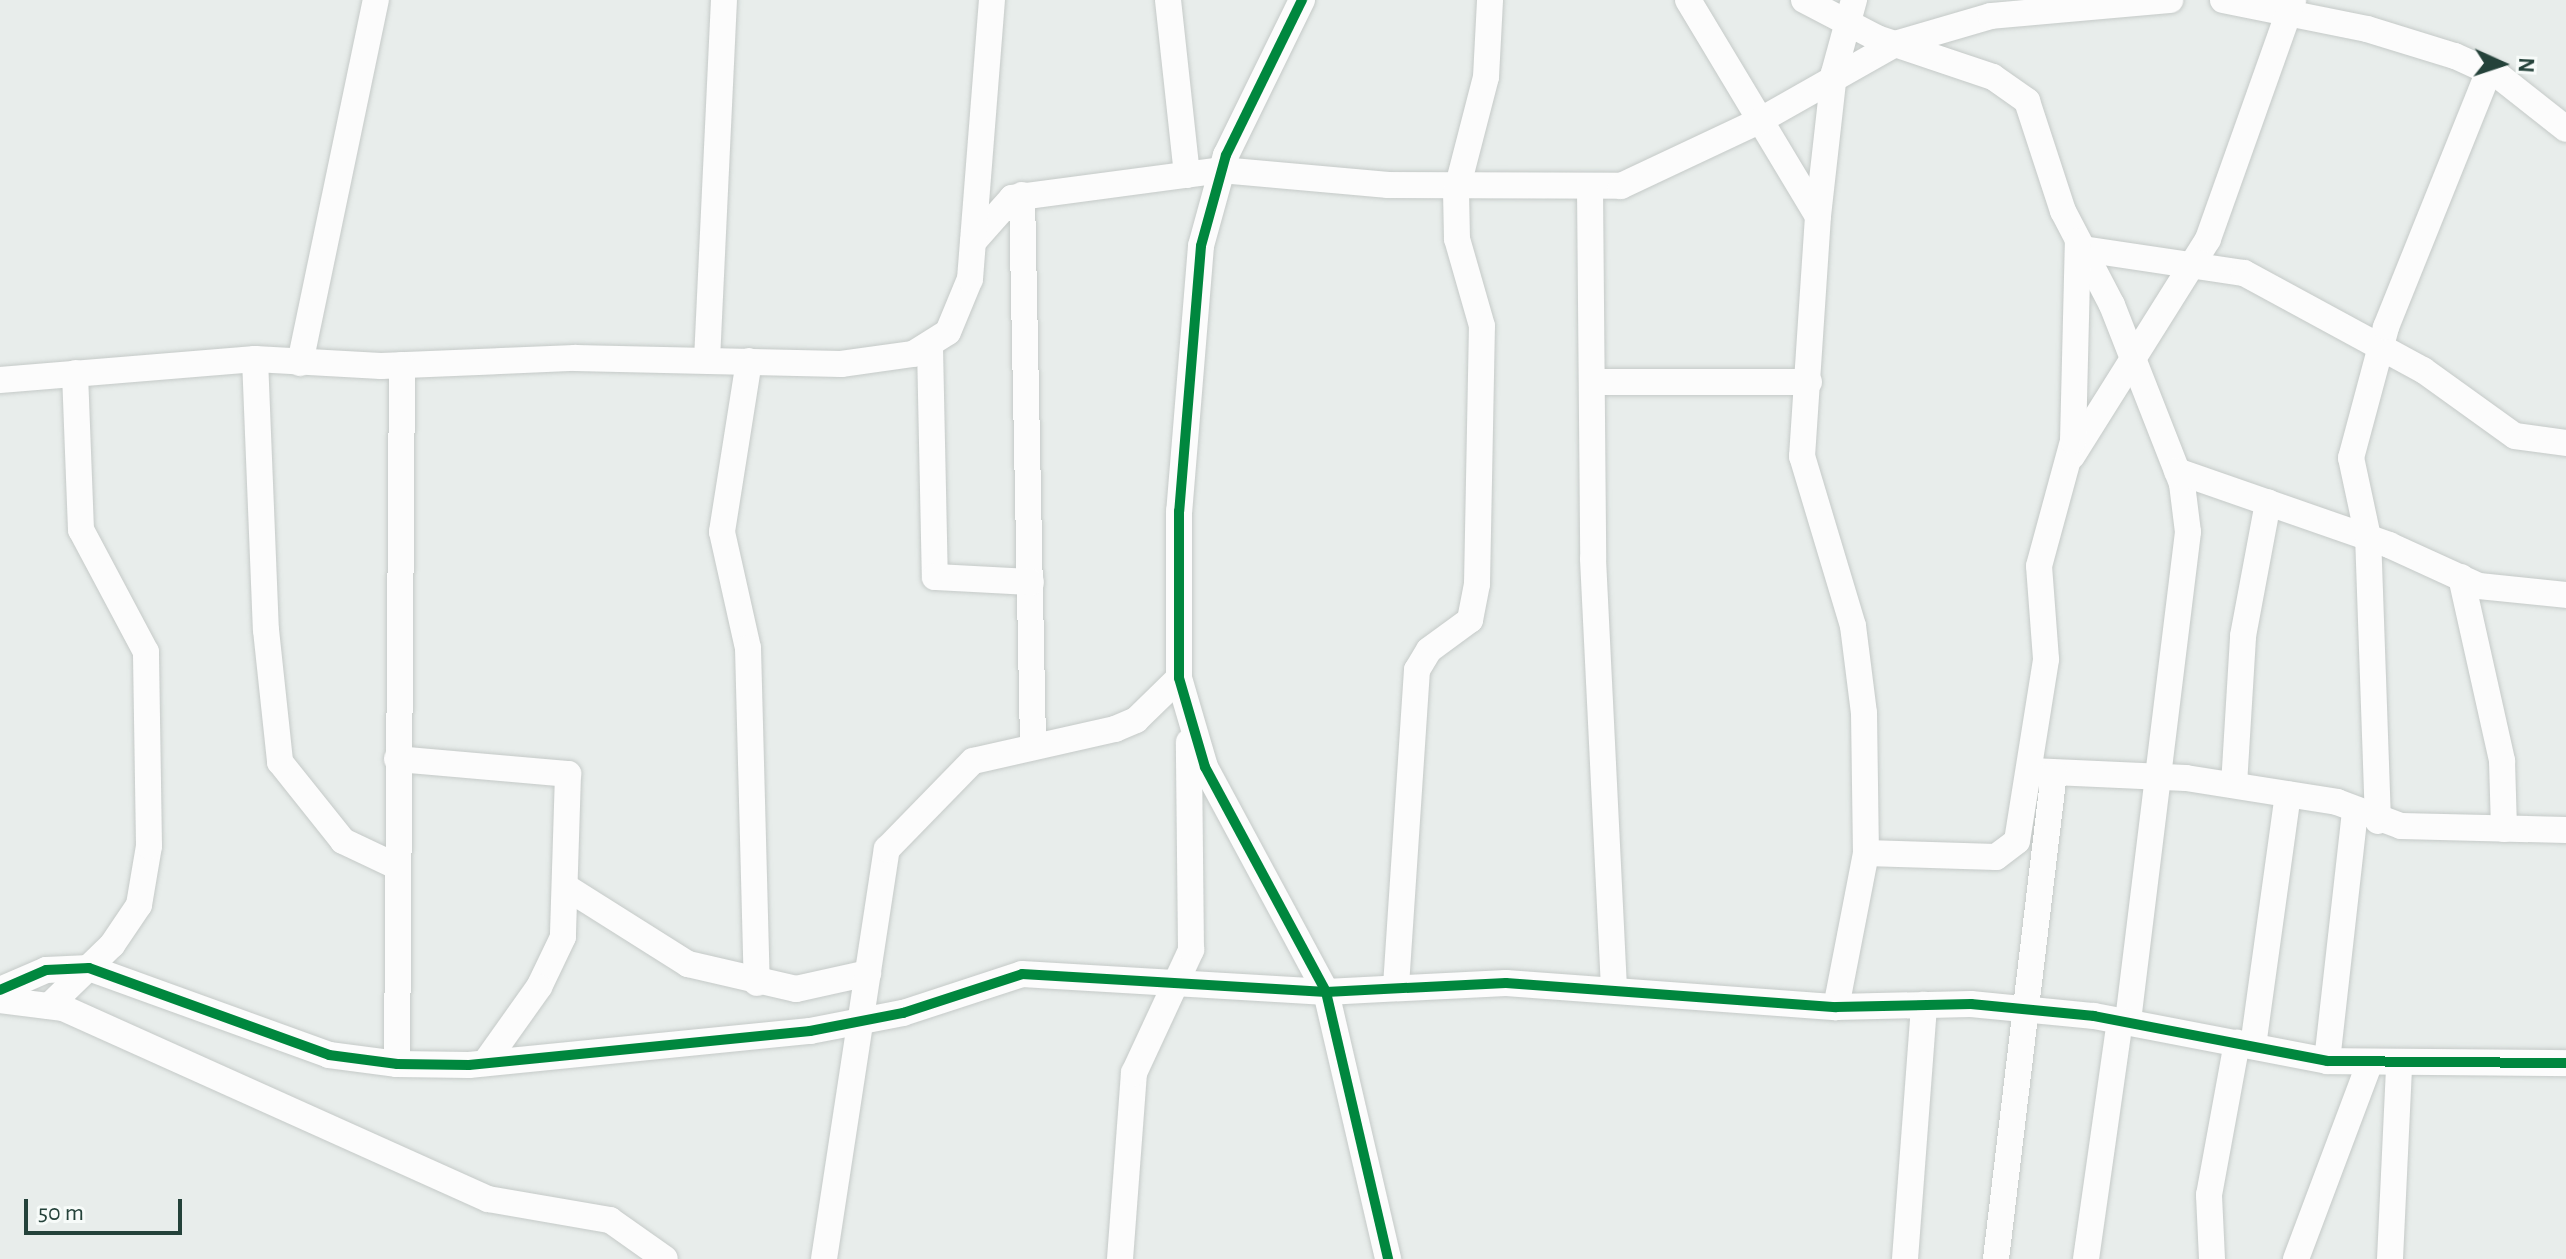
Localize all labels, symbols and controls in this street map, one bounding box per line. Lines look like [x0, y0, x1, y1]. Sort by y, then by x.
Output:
north arrow [2462, 24, 2542, 104]
text: N [2515, 57, 2537, 73]
scale bar [28, 1183, 186, 1233]
text: 50 m [38, 1201, 84, 1225]

